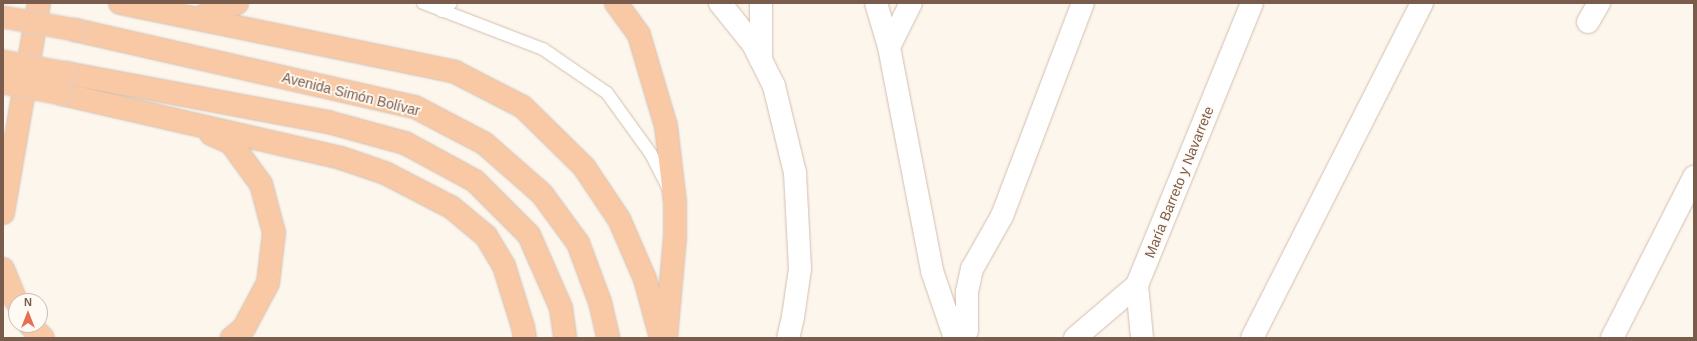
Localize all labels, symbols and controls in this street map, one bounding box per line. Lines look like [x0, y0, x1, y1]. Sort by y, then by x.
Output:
street label: Avenida Simón Bolívar [280, 69, 422, 119]
street label: María Barreto y Navarrete [1141, 104, 1217, 260]
north arrow [8, 293, 48, 333]
text: N [24, 296, 32, 308]

